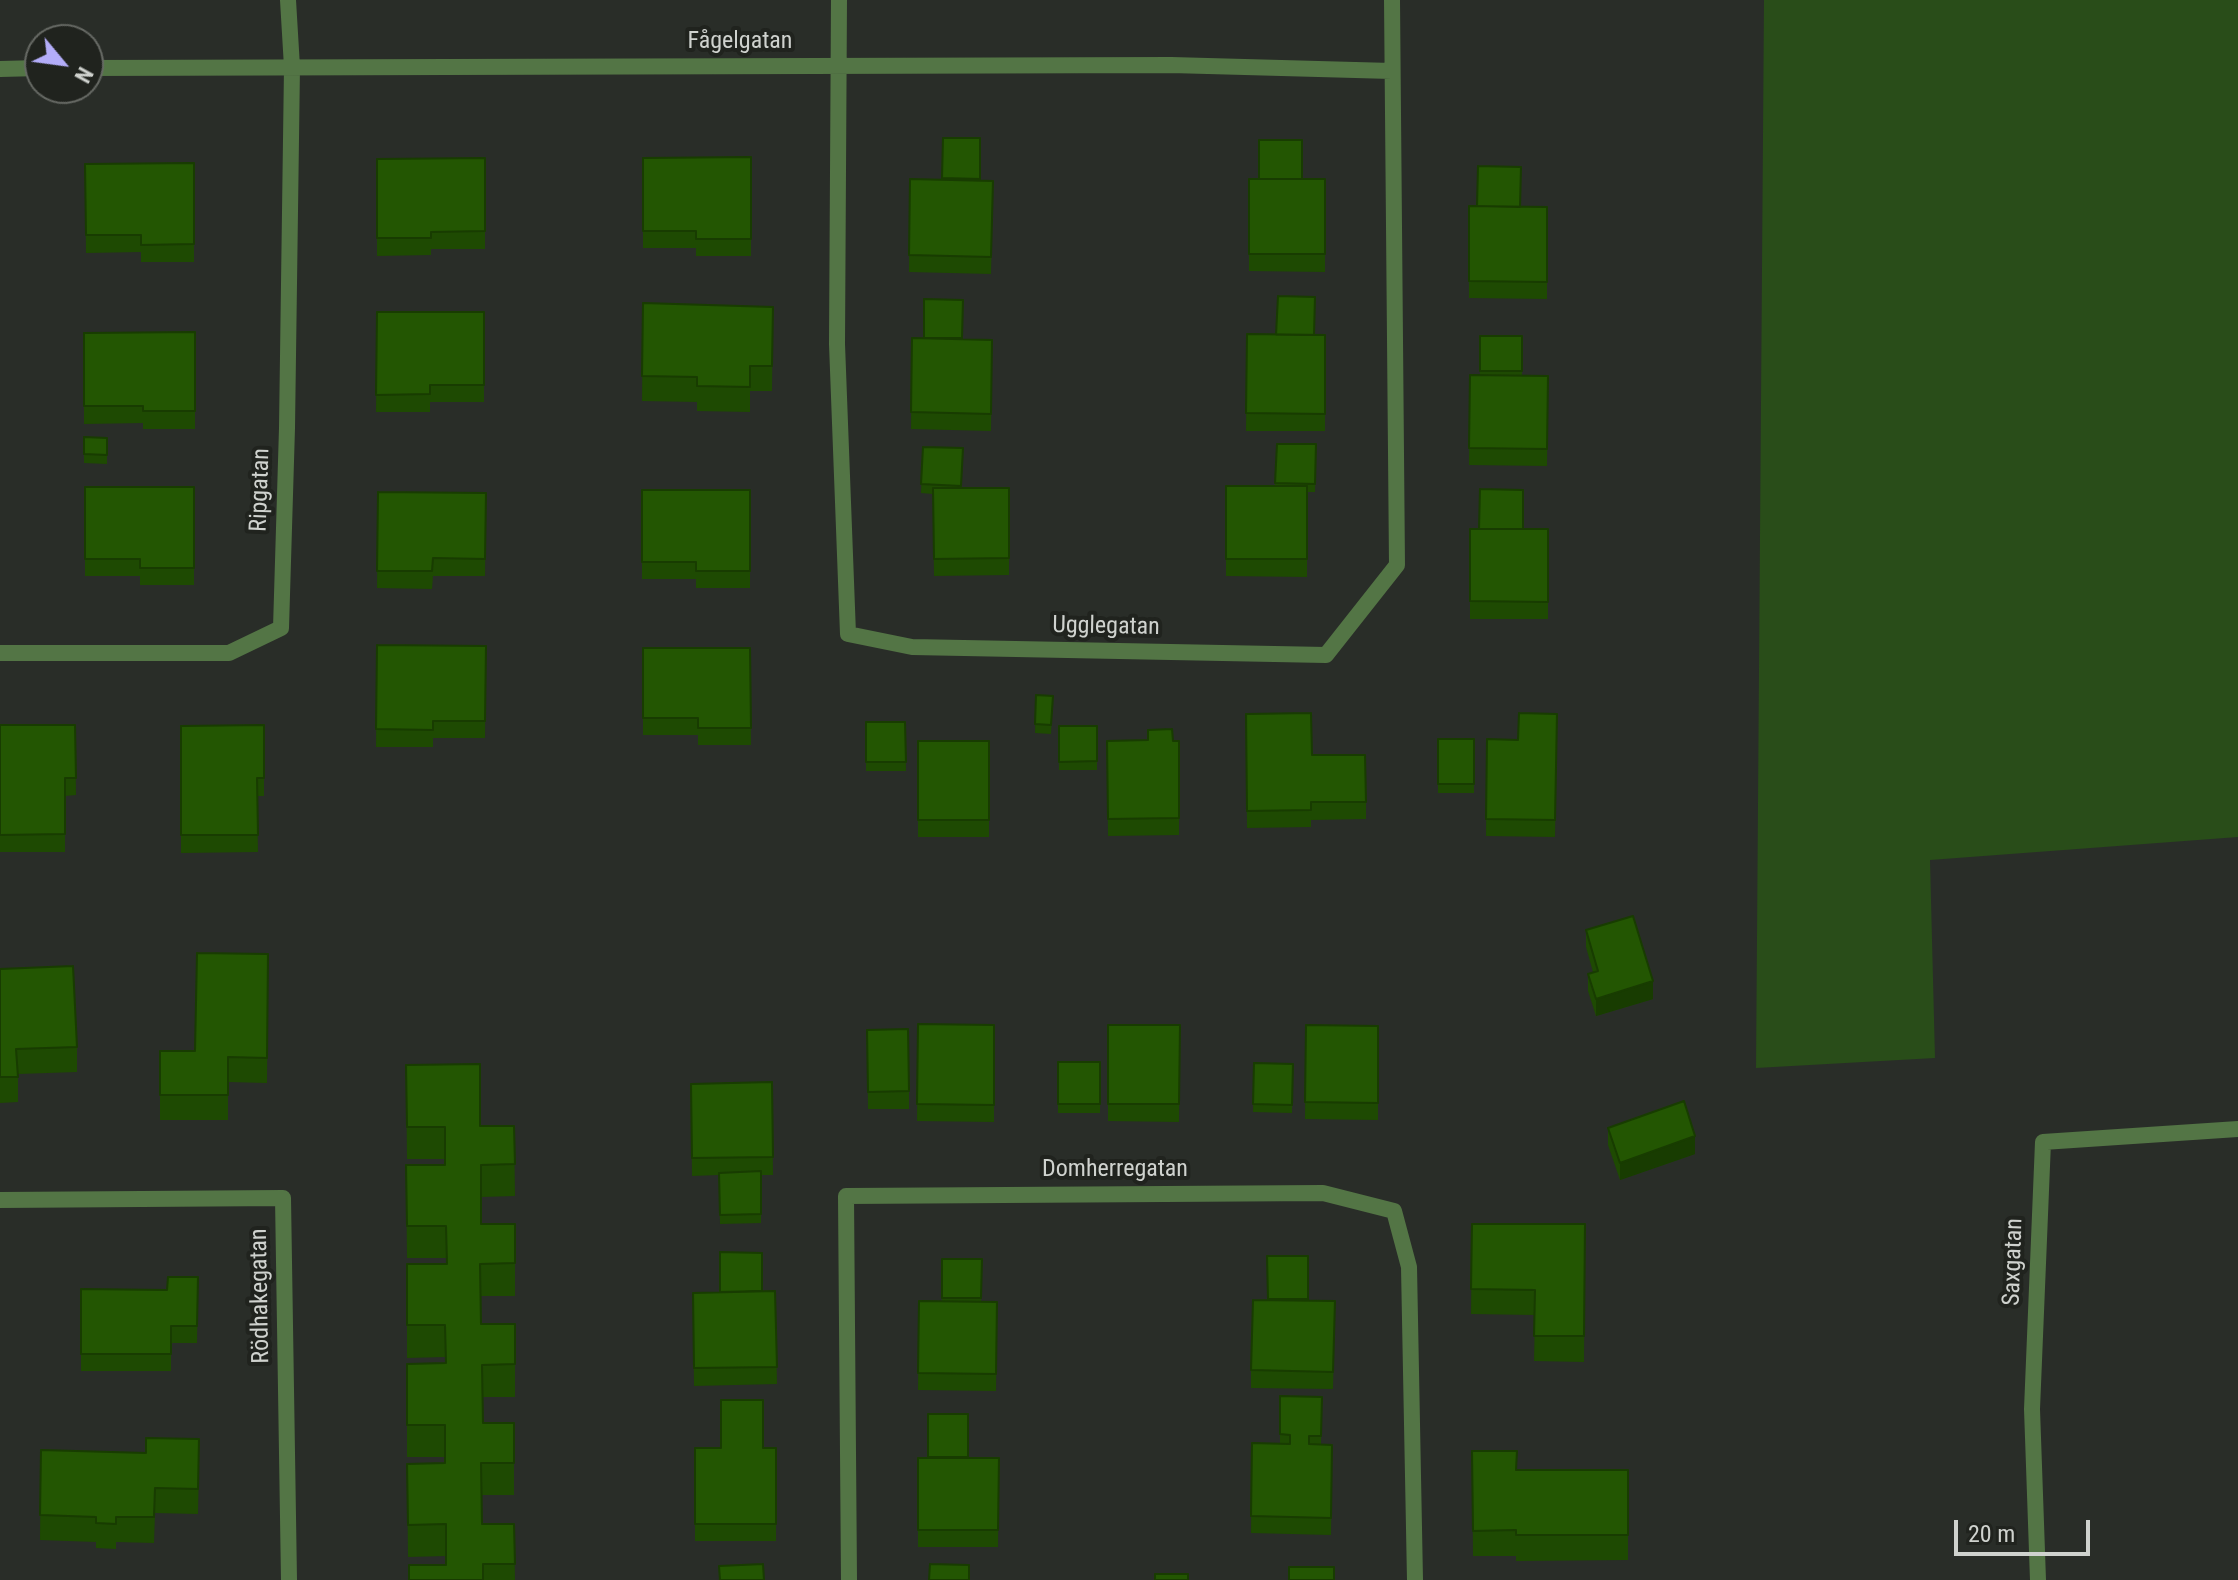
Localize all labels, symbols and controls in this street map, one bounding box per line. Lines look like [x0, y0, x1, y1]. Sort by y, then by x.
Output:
north arrow [24, 24, 104, 104]
street label: Fågelgatan [688, 28, 792, 56]
text: N [69, 63, 98, 87]
street label: Ripgatan [245, 448, 277, 532]
street label: Ugglegatan [1052, 612, 1160, 642]
street label: Domherregatan [1042, 1156, 1188, 1184]
street label: Saxgatan [1998, 1218, 2030, 1306]
street label: Rödhakegatan [245, 1228, 277, 1364]
scale bar [1958, 1504, 2094, 1554]
text: 20 m [1968, 1520, 2015, 1548]

